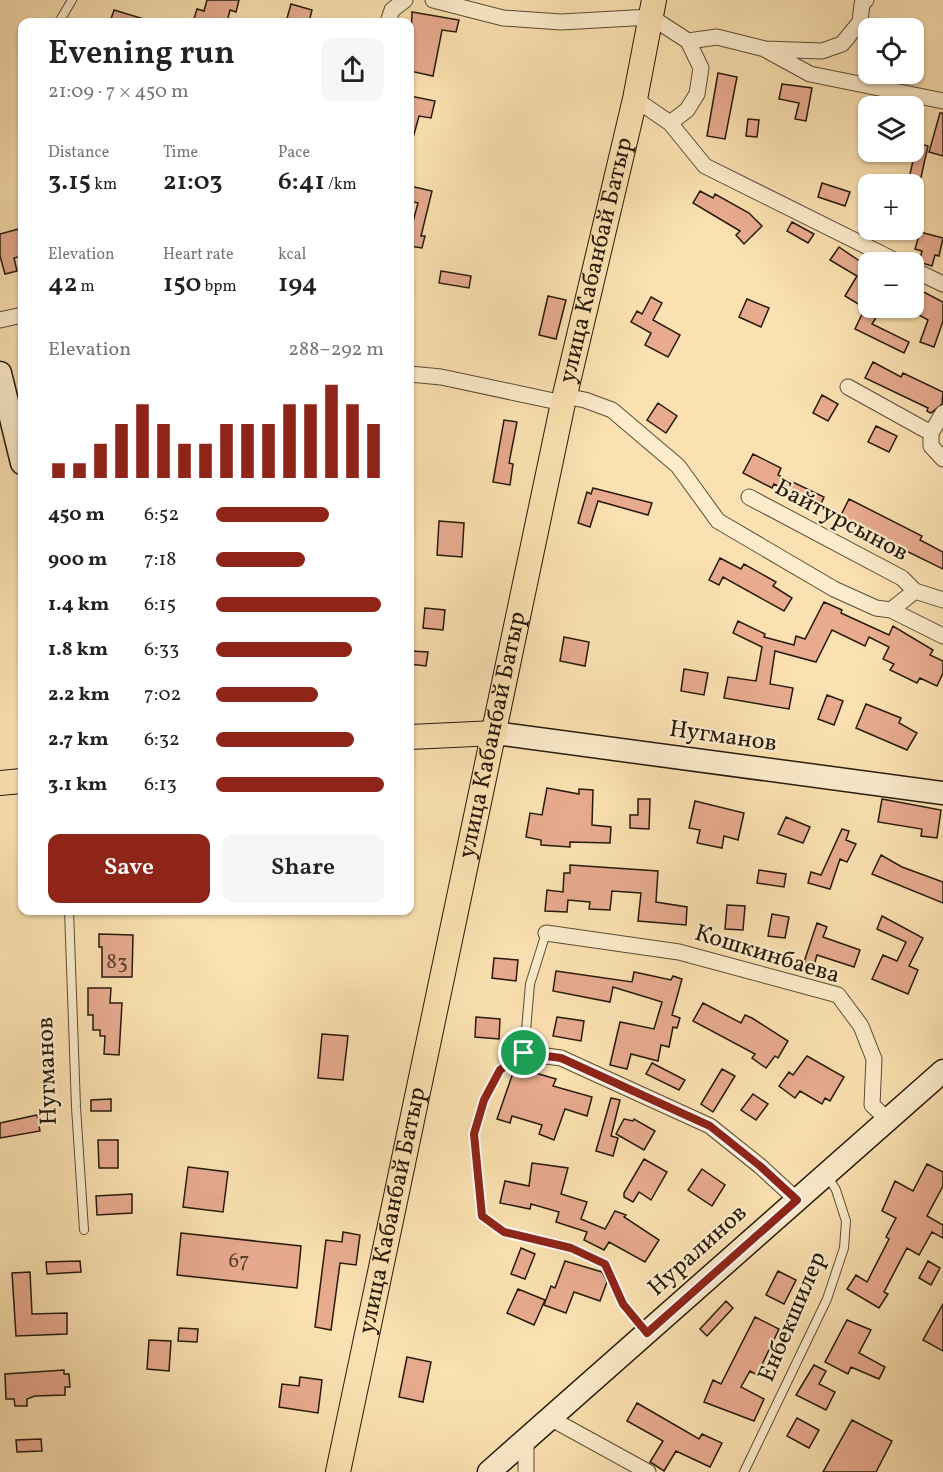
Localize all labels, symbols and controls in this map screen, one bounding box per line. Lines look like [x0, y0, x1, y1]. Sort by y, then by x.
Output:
map controls [858, 18, 924, 318]
button: locate [858, 18, 924, 84]
text: Evening run [48, 32, 235, 78]
button: share [321, 38, 384, 101]
text: 21:09 · 7 × 450 m [48, 78, 189, 106]
button: layers [858, 96, 924, 162]
street label: улица Кабанбай Батыр [551, 134, 642, 387]
text: Distance [48, 142, 109, 164]
text: Time [163, 142, 198, 164]
text: Pace [278, 142, 310, 164]
text: 3.15 [48, 164, 91, 200]
text: 21:03 [163, 164, 223, 200]
text: 6:41 [278, 164, 325, 200]
text: km [91, 174, 117, 196]
text: /km [325, 174, 357, 196]
button: + [858, 174, 924, 240]
text: Elevation [48, 244, 115, 266]
text: Heart rate [163, 244, 234, 266]
text: kcal [278, 244, 306, 266]
button: − [858, 252, 924, 318]
text: 42 [48, 266, 77, 302]
text: 150 [163, 266, 201, 302]
text: 194 [278, 266, 318, 302]
text: m [77, 276, 95, 298]
text: bpm [201, 276, 237, 298]
text: Elevation [48, 336, 131, 364]
text: 288–292 m [288, 336, 384, 364]
street label: Байтурсынов [768, 471, 914, 571]
text: 450 m [48, 501, 105, 529]
text: 6:52 [144, 501, 179, 529]
text: 900 m [48, 546, 107, 574]
text: 7:18 [144, 546, 176, 574]
text: 1.4 km [48, 591, 109, 619]
text: 6:15 [144, 591, 176, 619]
street label: улица Кабанбай Батыр [451, 608, 536, 862]
text: 1.8 km [48, 636, 108, 664]
text: 6:33 [144, 636, 179, 664]
text: 2.2 km [48, 681, 110, 709]
text: 7:02 [144, 681, 181, 709]
street label: Нугманов [667, 713, 779, 761]
text: 2.7 km [48, 726, 109, 754]
text: 6:32 [144, 726, 180, 754]
text: 3.1 km [48, 771, 107, 799]
text: 6:13 [144, 771, 177, 799]
button: Save [48, 834, 210, 903]
button: Share [222, 834, 384, 903]
street label: Кошкинбаева [690, 917, 844, 993]
house number: 83 [106, 948, 128, 977]
street label: Нугманов [29, 1016, 67, 1126]
pin [498, 1027, 549, 1078]
icon: arrive [507, 1036, 540, 1069]
street label: улица Кабанбай Батыр [350, 1084, 436, 1337]
street label: Нуралинов [641, 1197, 755, 1305]
house number: 67 [229, 1247, 249, 1276]
street label: Енбекшилер [750, 1247, 836, 1387]

